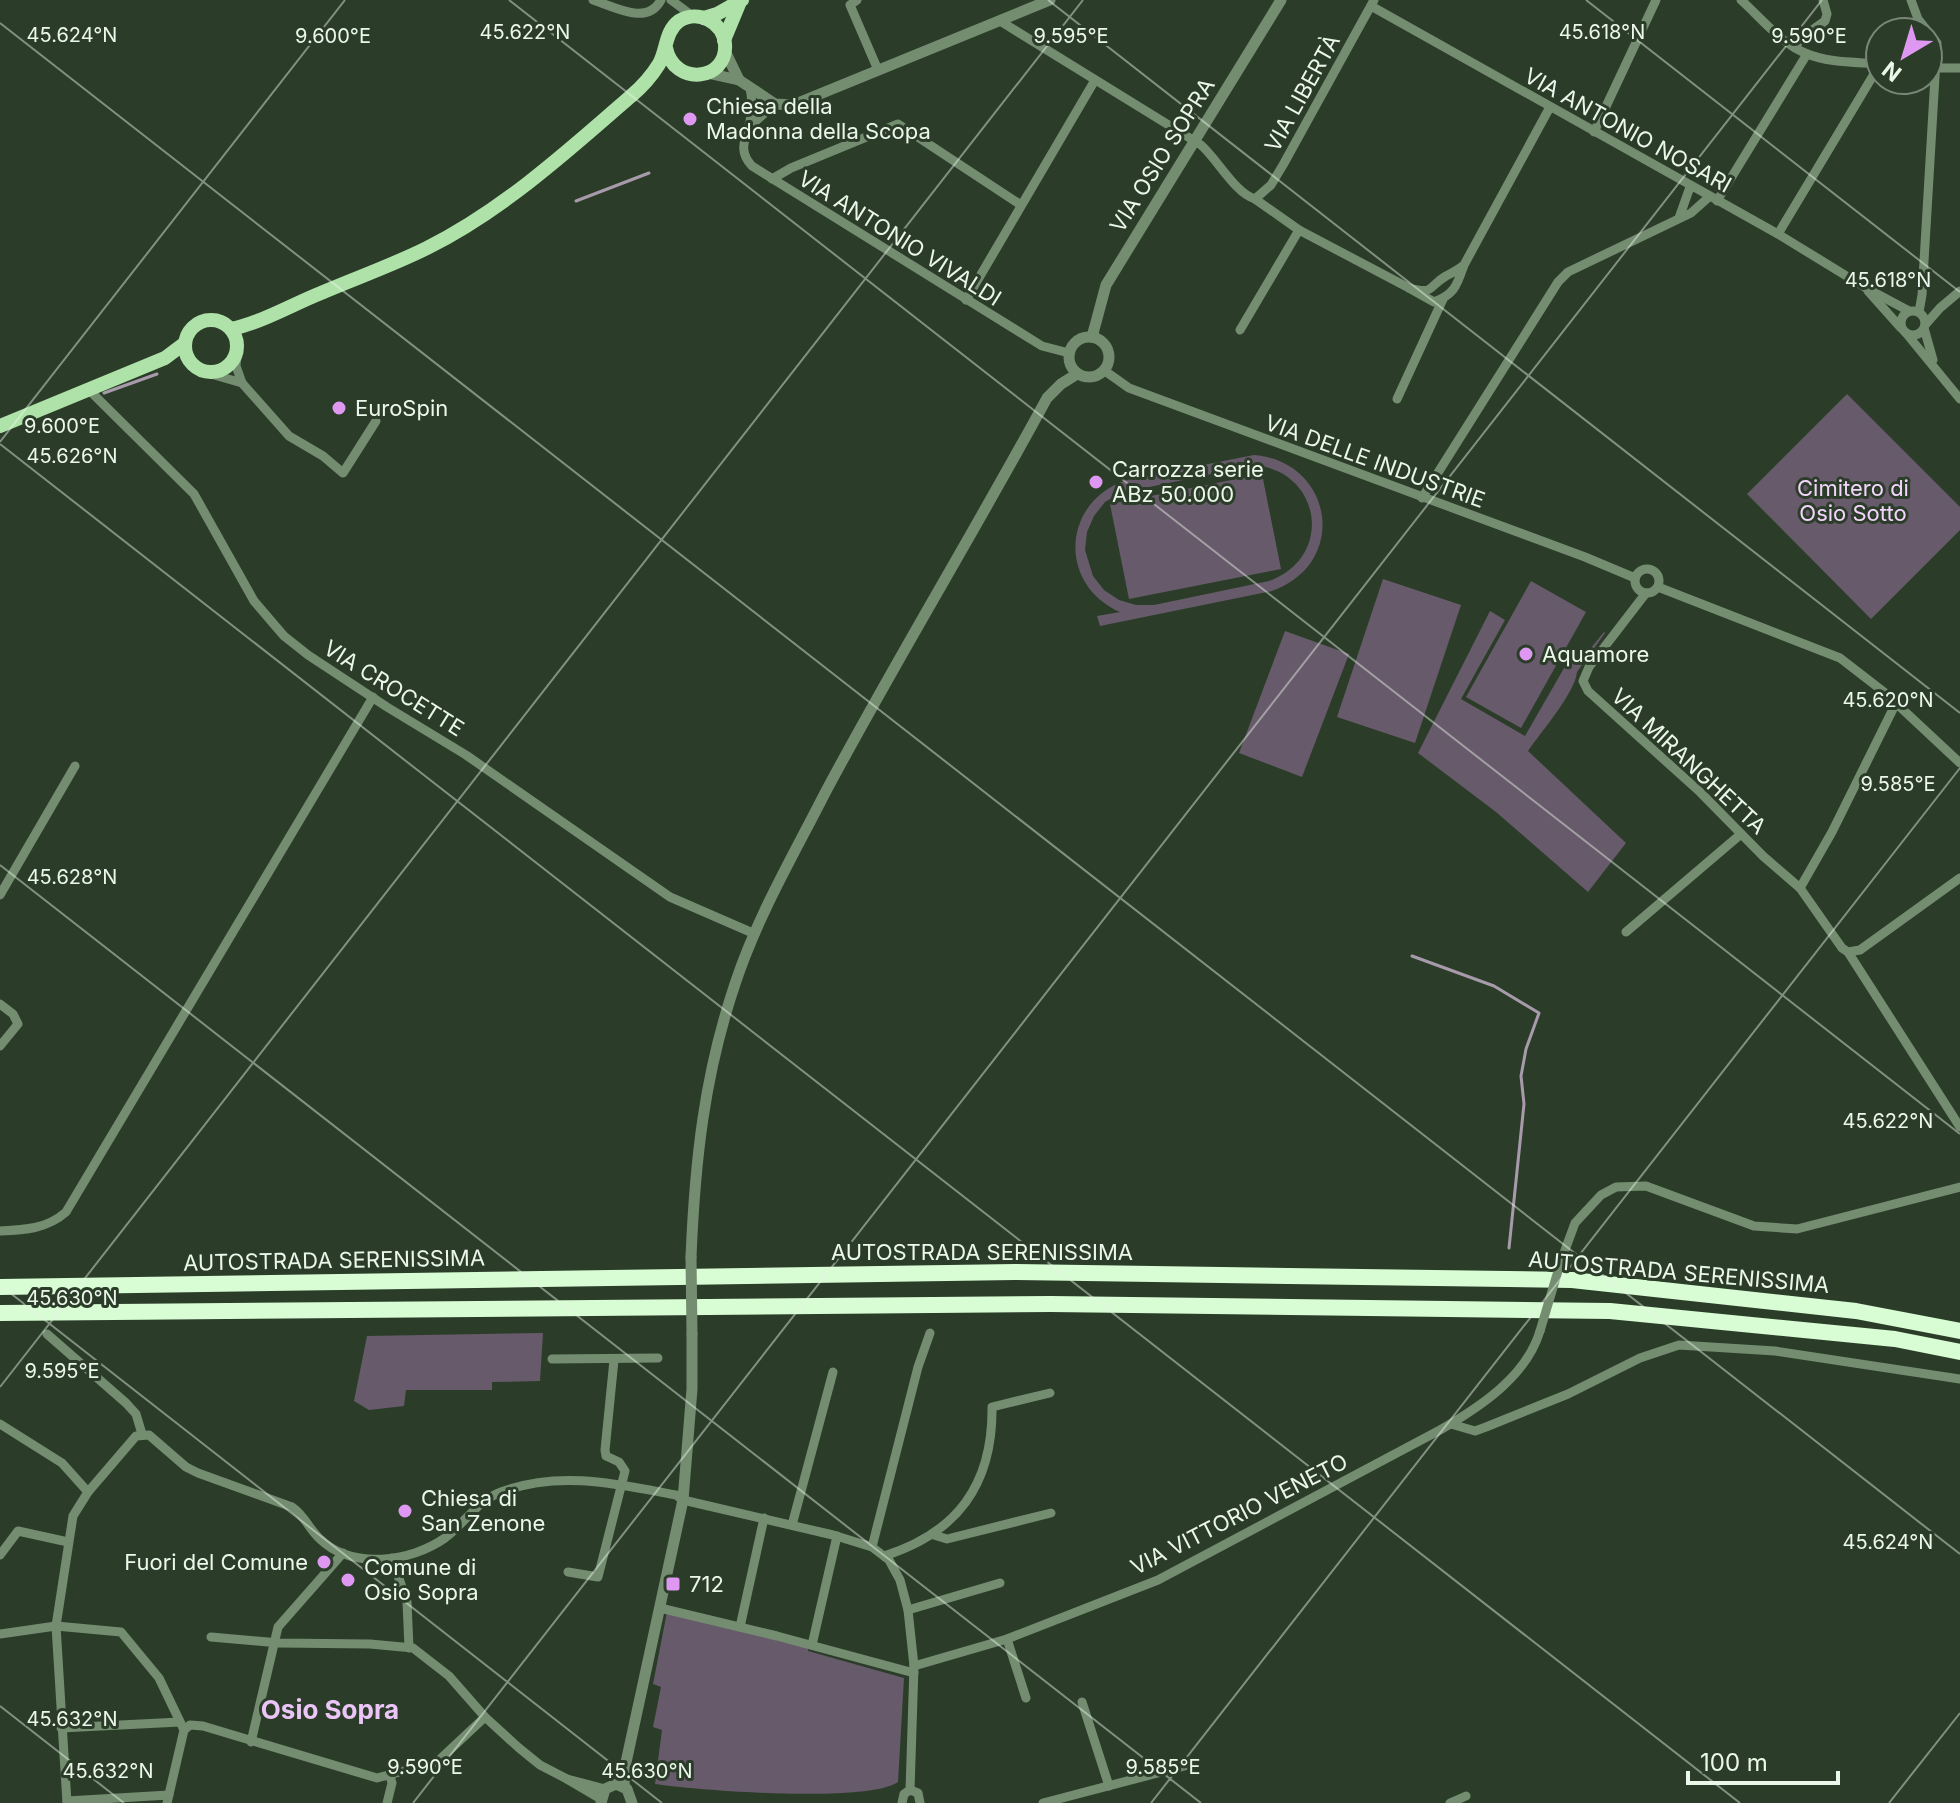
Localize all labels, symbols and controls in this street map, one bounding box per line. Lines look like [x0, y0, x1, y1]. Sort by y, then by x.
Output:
north arrow [1864, 16, 1944, 96]
text: 45.622°N [480, 20, 570, 44]
text: 45.618°N [1559, 20, 1645, 44]
text: 45.624°N [27, 23, 117, 47]
text: 9.600°E [295, 24, 371, 48]
text: 9.595°E [1033, 24, 1109, 48]
text: 9.590°E [1771, 24, 1847, 48]
street label: VIA LIBERTÀ [1259, 30, 1345, 156]
text: N [1877, 56, 1906, 87]
street label: VIA ANTONIO NOSARI [1520, 62, 1736, 198]
street label: VIA OSIO SOPRA [1104, 73, 1220, 237]
place label: Chiesa della Madonna della Scopa [706, 93, 931, 144]
marker: Chiesa della Madonna della Scopa [681, 110, 699, 128]
street label: VIA ANTONIO VIVALDI [794, 165, 1006, 311]
text: 45.618°N [1845, 268, 1931, 292]
place label: EuroSpin [355, 395, 448, 421]
marker: EuroSpin [330, 399, 348, 417]
street label: VIA DELLE INDUSTRIE [1261, 409, 1489, 513]
text: 9.600°E [24, 414, 100, 438]
text: 45.626°N [27, 444, 117, 468]
place label: Carrozza serie ABz 50.000 [1112, 456, 1264, 507]
marker: Carrozza serie ABz 50.000 [1087, 473, 1105, 491]
park label: Cimitero di Osio Sotto [1797, 475, 1909, 526]
street label: VIA CROCETTE [319, 634, 469, 742]
place label: Aquamore [1542, 641, 1649, 667]
marker: Aquamore [1517, 645, 1535, 663]
street label: VIA MIRANGHETTA [1606, 683, 1772, 839]
text: 45.620°N [1842, 688, 1934, 712]
text: 9.585°E [1860, 772, 1936, 796]
text: 45.628°N [27, 865, 117, 889]
text: 45.622°N [1843, 1109, 1933, 1133]
street label: AUTOSTRADA SERENISSIMA [831, 1239, 1133, 1265]
street label: AUTOSTRADA SERENISSIMA [183, 1244, 485, 1276]
street label: AUTOSTRADA SERENISSIMA [1527, 1246, 1831, 1298]
text: 45.630°N [26, 1286, 118, 1310]
text: 9.595°E [24, 1359, 100, 1383]
street label: VIA VITTORIO VENETO [1126, 1448, 1352, 1580]
place label: Chiesa di San Zenone [421, 1485, 545, 1536]
marker: Chiesa di San Zenone [396, 1502, 414, 1520]
text: 45.624°N [1843, 1530, 1933, 1554]
place label: Fuori del Comune [124, 1549, 308, 1575]
marker: Fuori del Comune [315, 1553, 333, 1571]
place label: Comune di Osio Sopra [364, 1554, 479, 1605]
marker: Comune di Osio Sopra [339, 1571, 357, 1589]
place label: 712 [689, 1571, 724, 1597]
marker: 712 [664, 1575, 682, 1593]
district label: Osio Sopra [261, 1694, 399, 1725]
text: 45.632°N [27, 1707, 117, 1731]
scale bar [1688, 1735, 1838, 1785]
text: 100 m [1700, 1748, 1768, 1777]
text: 9.590°E [387, 1755, 463, 1779]
text: 9.585°E [1125, 1755, 1201, 1779]
text: 45.632°N [63, 1759, 153, 1783]
text: 45.630°N [601, 1759, 693, 1783]

